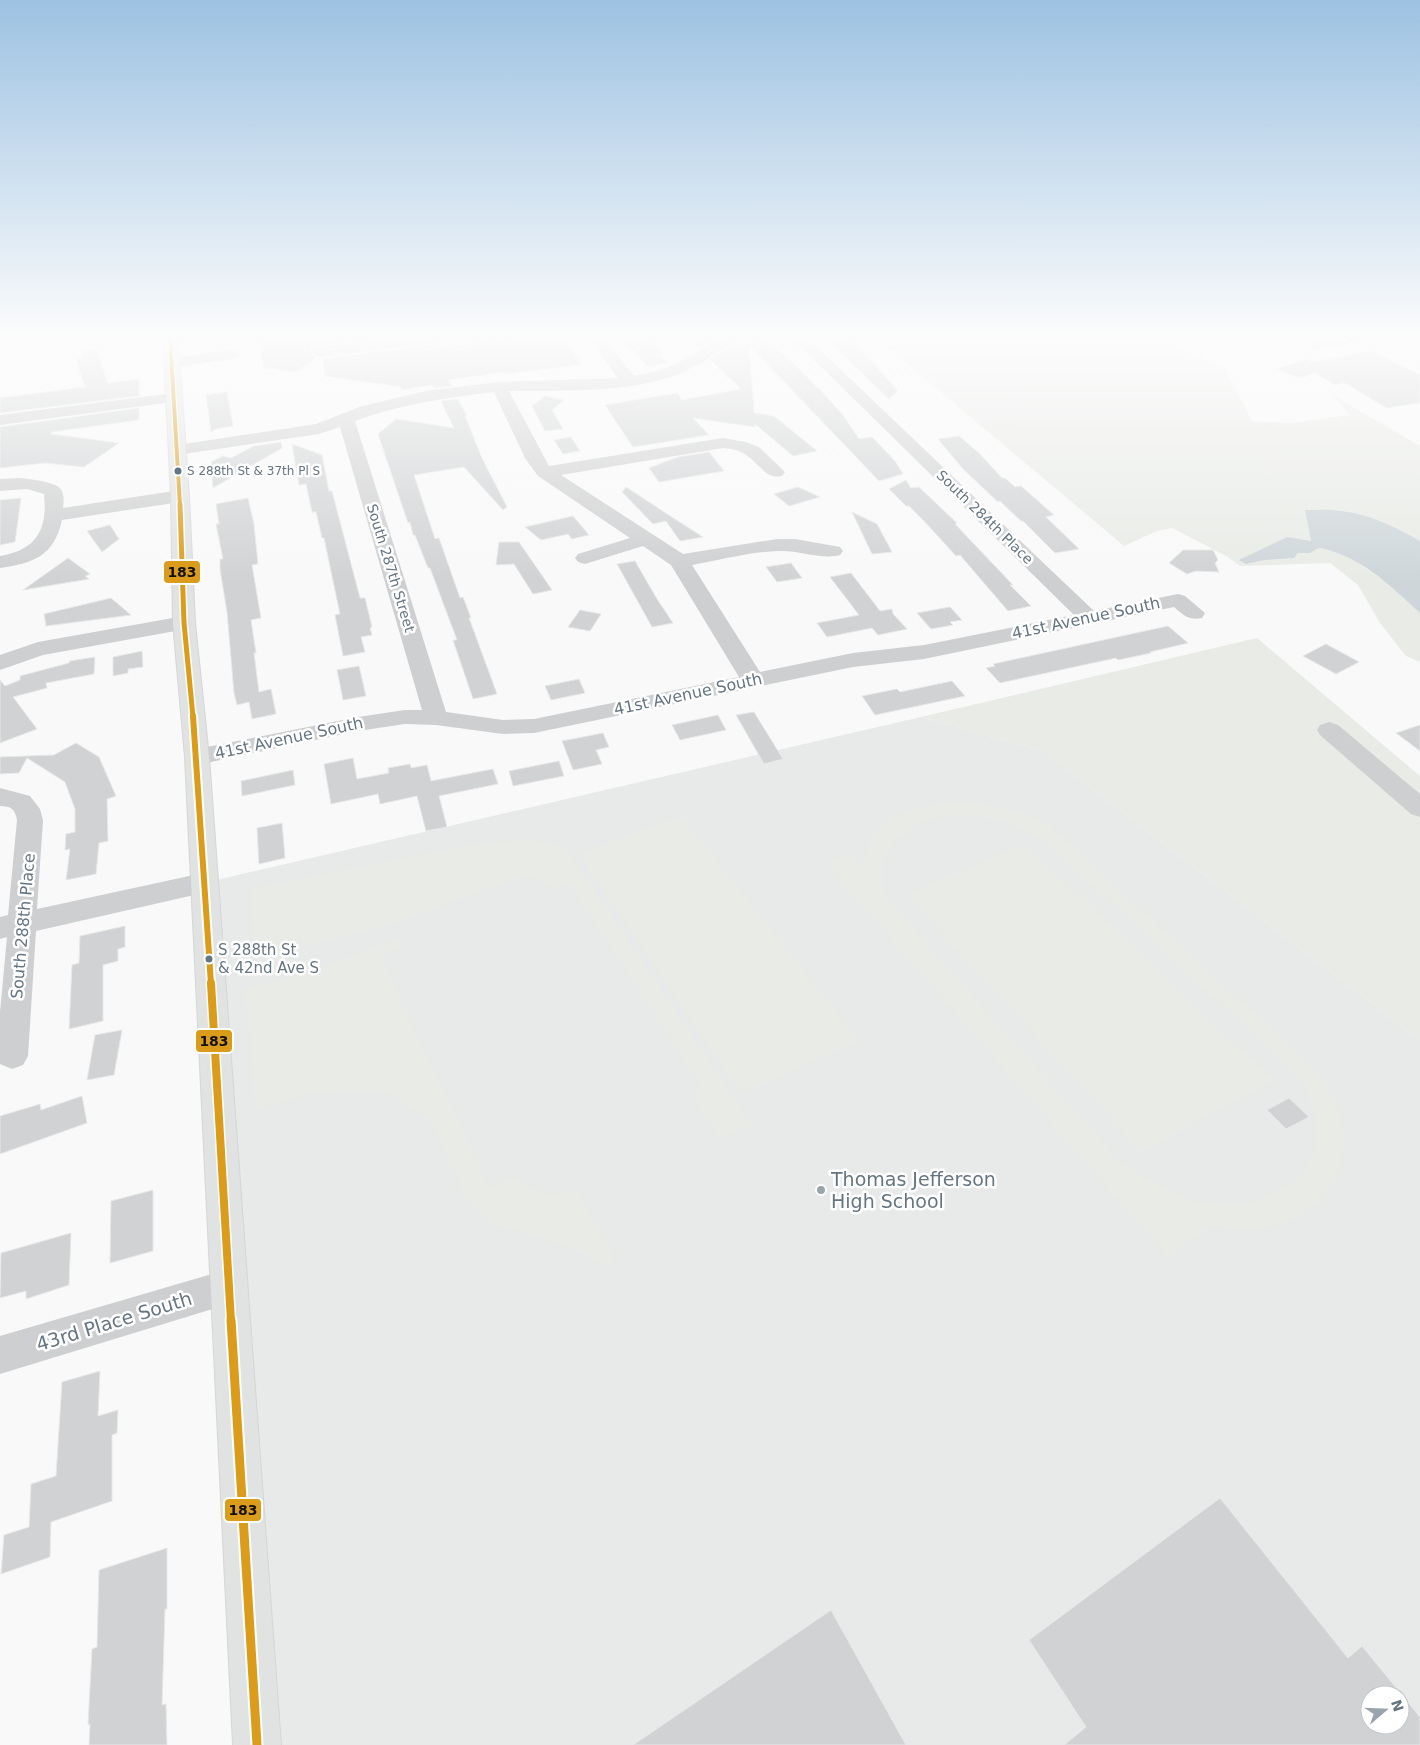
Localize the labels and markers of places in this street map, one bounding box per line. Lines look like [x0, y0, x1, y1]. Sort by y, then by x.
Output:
place label: S 288th St & 37th Pl S [187, 464, 320, 478]
marker: S 288th St & 37th Pl S [173, 466, 183, 476]
place label: S 288th St & 42nd Ave S [218, 941, 319, 977]
marker: S 288th St & 42nd Ave S [204, 954, 214, 964]
place label: Thomas Jefferson High School [830, 1168, 996, 1212]
marker: Thomas Jefferson High School [815, 1184, 827, 1196]

